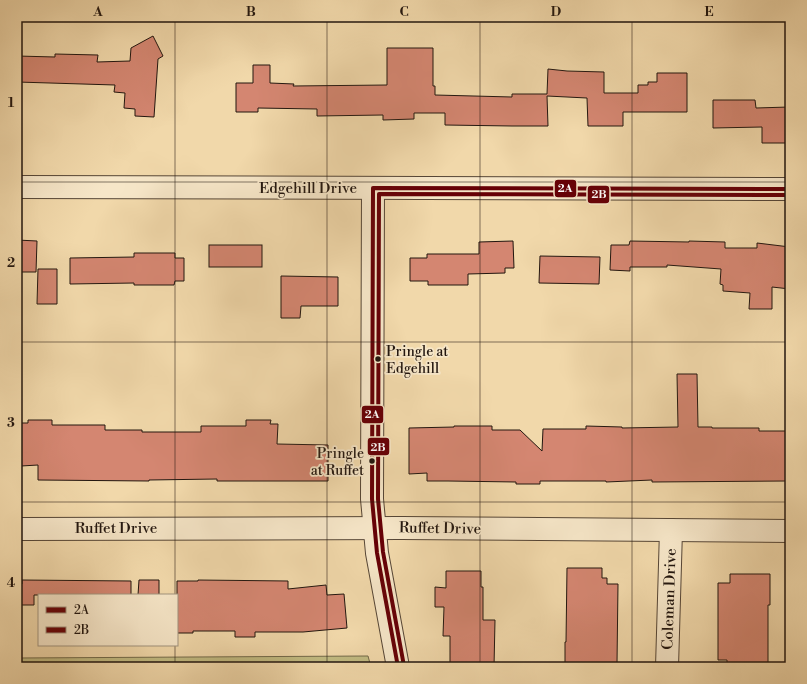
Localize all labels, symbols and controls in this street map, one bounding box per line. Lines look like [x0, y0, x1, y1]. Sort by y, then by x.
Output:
text: A [92, 4, 103, 20]
text: B [246, 4, 256, 20]
text: C [399, 4, 409, 20]
text: D [551, 4, 561, 20]
text: E [704, 4, 714, 20]
text: 1 [8, 95, 15, 111]
street label: Edgehill Drive [259, 179, 357, 198]
line badge: 2A [554, 179, 577, 198]
text: 2A [558, 182, 573, 196]
line badge: 2B [587, 185, 610, 204]
text: 2B [591, 188, 607, 202]
text: 2 [7, 255, 15, 271]
place label: Pringle at Edgehill [386, 343, 448, 378]
marker: Pringle at Edgehill [373, 354, 383, 364]
line badge: 2A [361, 405, 384, 424]
text: 2A [365, 408, 380, 422]
text: 3 [7, 415, 15, 431]
line badge: 2B [367, 437, 390, 456]
text: 2B [370, 441, 386, 455]
place label: Pringle at Ruffet [311, 445, 364, 480]
marker: Pringle at Ruffet [367, 456, 377, 466]
street label: Ruffet Drive [399, 518, 481, 539]
street label: Ruffet Drive [75, 519, 157, 538]
street label: Coleman Drive [658, 548, 681, 650]
text: 4 [7, 575, 16, 591]
legend [38, 594, 178, 646]
text: 2A [74, 603, 90, 618]
text: 2B [74, 623, 89, 638]

